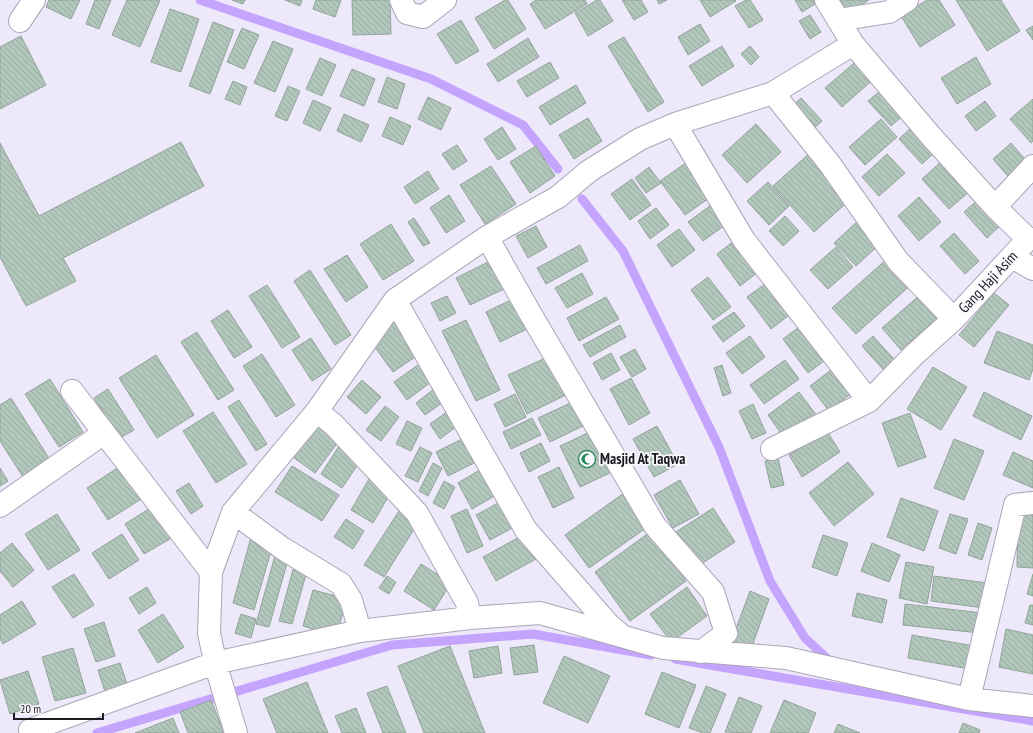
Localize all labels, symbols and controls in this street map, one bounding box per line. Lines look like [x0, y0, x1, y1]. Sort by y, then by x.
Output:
street label: Gang Haji Asim [954, 247, 1021, 317]
mosque icon: Masjid At Taqwa [577, 449, 597, 469]
place label: Masjid At Taqwa [600, 449, 685, 468]
scale bar [14, 695, 103, 721]
text: 20 m [20, 701, 41, 716]

